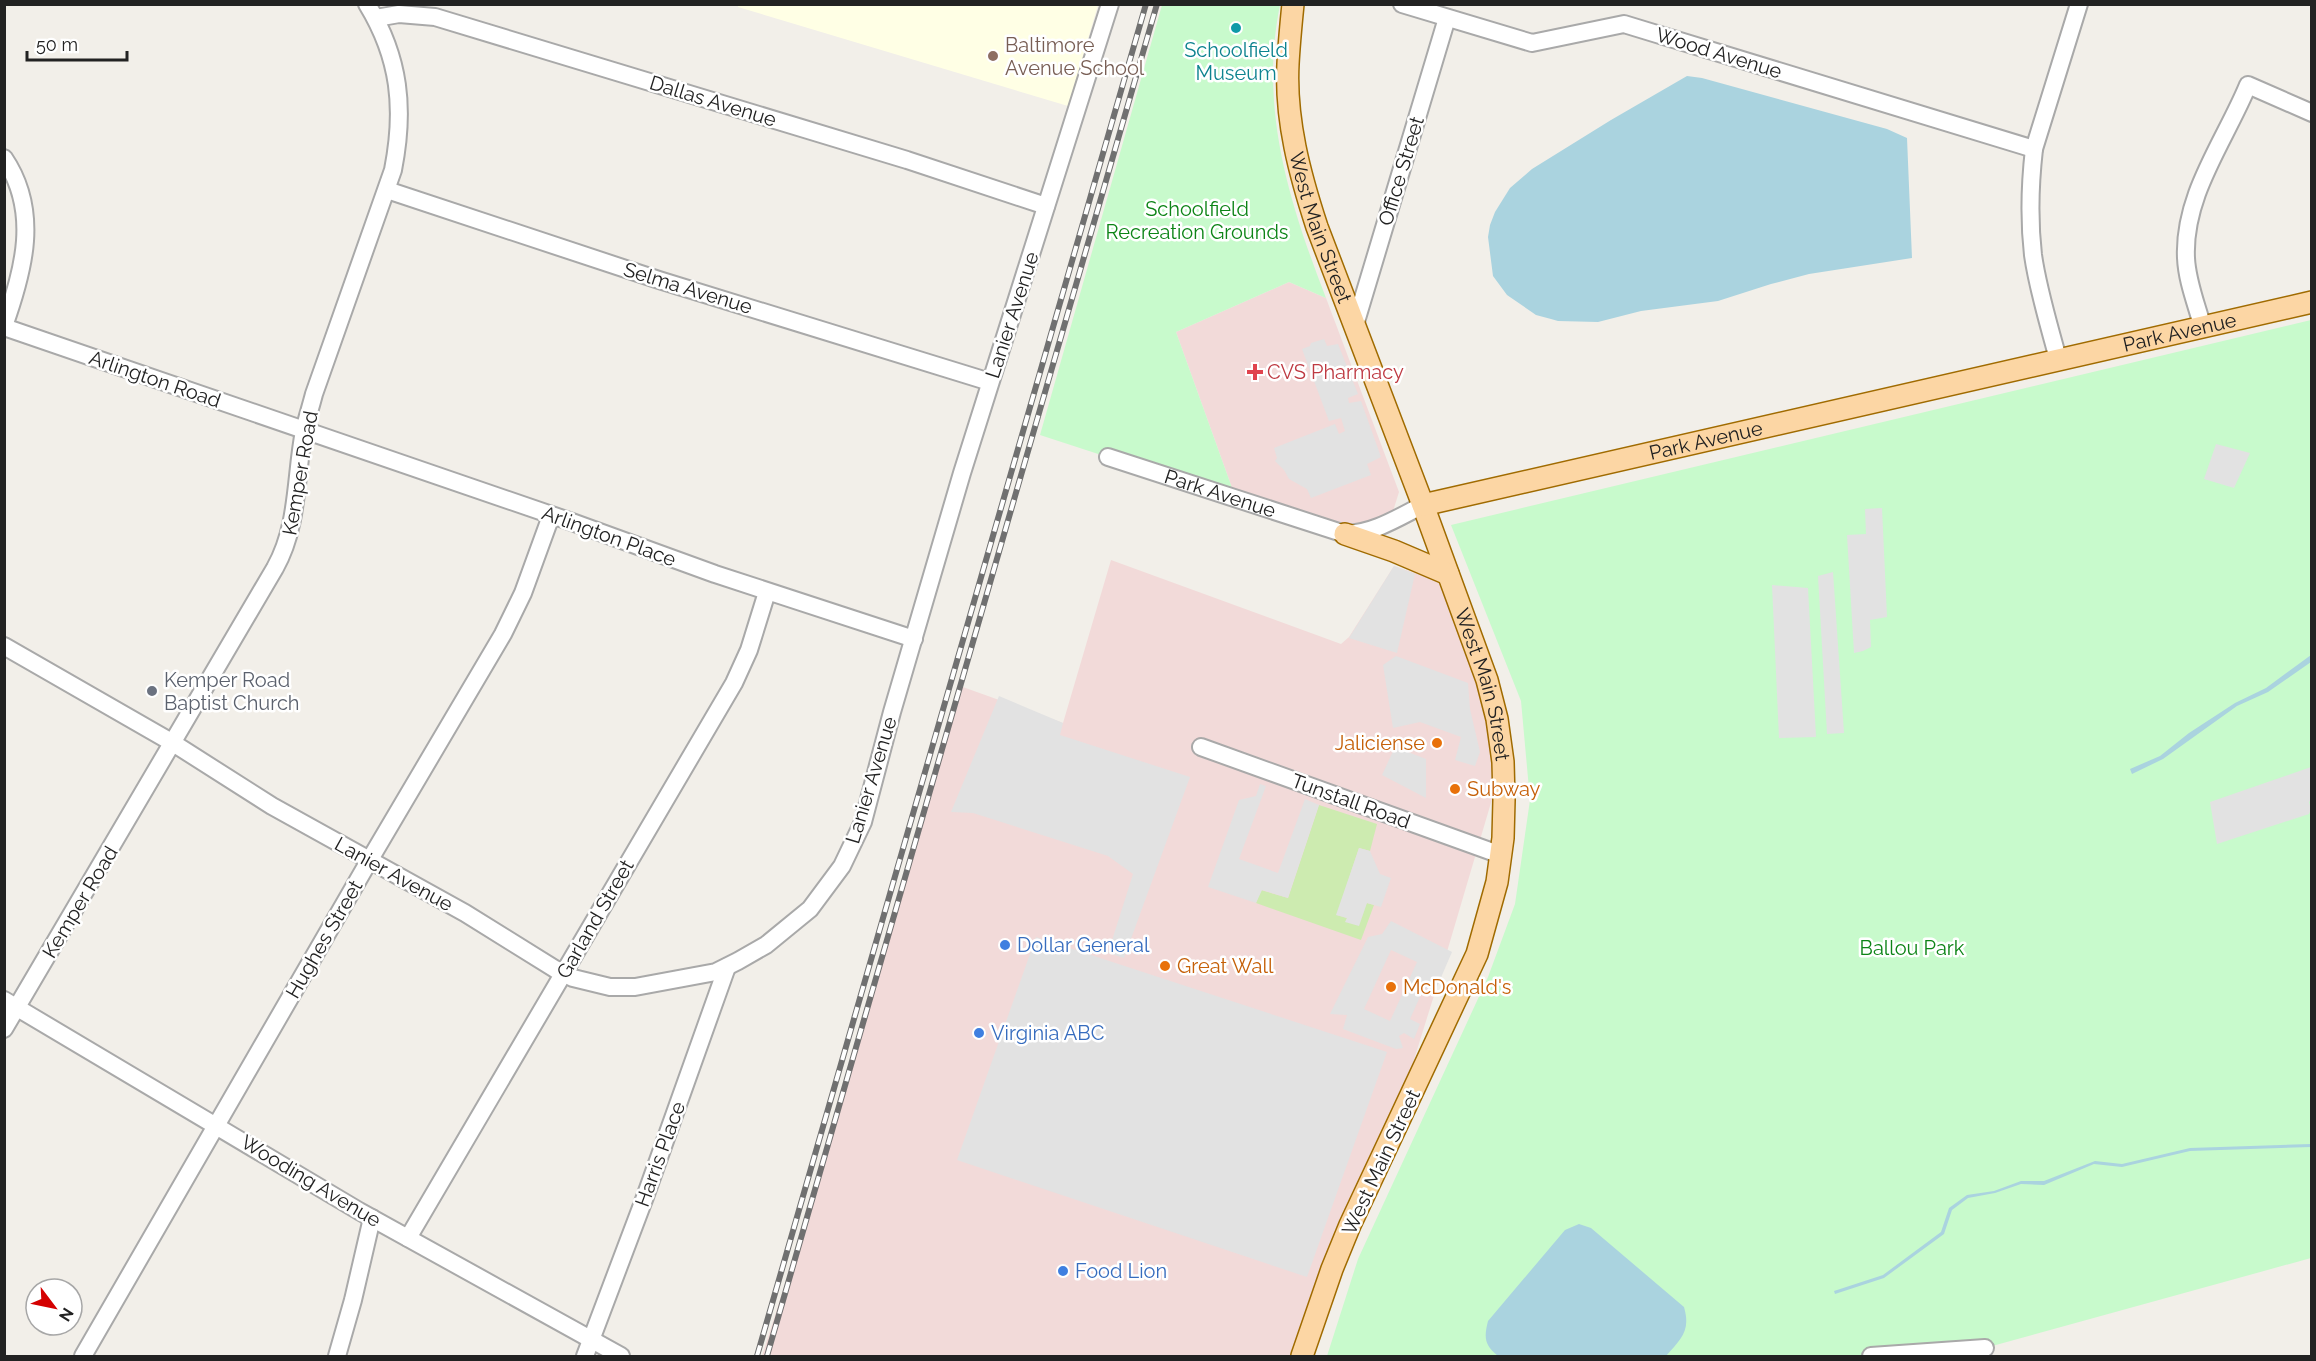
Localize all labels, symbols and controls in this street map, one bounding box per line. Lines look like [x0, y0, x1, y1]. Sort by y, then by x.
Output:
marker: Schoolfield Museum [1229, 21, 1243, 35]
street label: Wood Avenue [1653, 22, 1785, 84]
scale bar [27, 24, 128, 62]
place label: Baltimore Avenue School [1005, 33, 1145, 80]
text: 50 m [36, 34, 78, 55]
place label: Schoolfield Museum [1184, 38, 1288, 85]
marker: Baltimore Avenue School [986, 49, 1000, 63]
street label: Dallas Avenue [647, 70, 780, 132]
street label: Office Street [1373, 113, 1429, 228]
street label: West Main Street [1284, 150, 1357, 306]
park label: Schoolfield Recreation Grounds [1106, 197, 1289, 244]
street label: Lanier Avenue [980, 249, 1044, 381]
street label: Selma Avenue [621, 257, 755, 319]
street label: Park Avenue [2121, 308, 2239, 357]
street label: Arlington Road [86, 345, 224, 413]
place label: CVS Pharmacy [1267, 360, 1404, 384]
marker: CVS Pharmacy [1248, 365, 1262, 379]
street label: Kemper Road [277, 409, 323, 537]
street label: Park Avenue [1647, 416, 1765, 465]
street label: Park Avenue [1162, 464, 1279, 523]
street label: Arlington Place [539, 501, 680, 571]
street label: West Main Street [1450, 605, 1515, 763]
place label: Kemper Road Baptist Church [164, 668, 300, 715]
marker: Kemper Road Baptist Church [145, 684, 159, 698]
street label: Lanier Avenue [840, 713, 902, 846]
place label: Jaliciense [1335, 731, 1425, 755]
marker: Jaliciense [1430, 736, 1444, 750]
street label: Tunstall Road [1288, 768, 1414, 834]
place label: Subway [1467, 777, 1541, 801]
marker: Subway [1448, 782, 1462, 796]
street label: Lanier Avenue [331, 832, 458, 917]
street label: Kemper Road [37, 842, 123, 962]
street label: Garland Street [551, 855, 639, 983]
street label: Hughes Street [280, 875, 368, 1002]
place label: Dollar General [1017, 933, 1150, 957]
park label: Ballou Park [1860, 936, 1965, 960]
marker: Dollar General [998, 938, 1012, 952]
place label: Great Wall [1177, 954, 1274, 978]
marker: Great Wall [1158, 959, 1172, 973]
place label: McDonald's [1403, 975, 1511, 999]
marker: McDonald's [1384, 980, 1398, 994]
place label: Virginia ABC [991, 1021, 1105, 1045]
marker: Virginia ABC [972, 1026, 986, 1040]
street label: West Main Street [1337, 1085, 1425, 1239]
street label: Harris Place [630, 1098, 690, 1210]
street label: Wooding Avenue [237, 1130, 385, 1232]
place label: Food Lion [1075, 1259, 1167, 1283]
marker: Food Lion [1056, 1264, 1070, 1278]
north arrow [24, 1277, 84, 1337]
text: N [55, 1304, 78, 1325]

